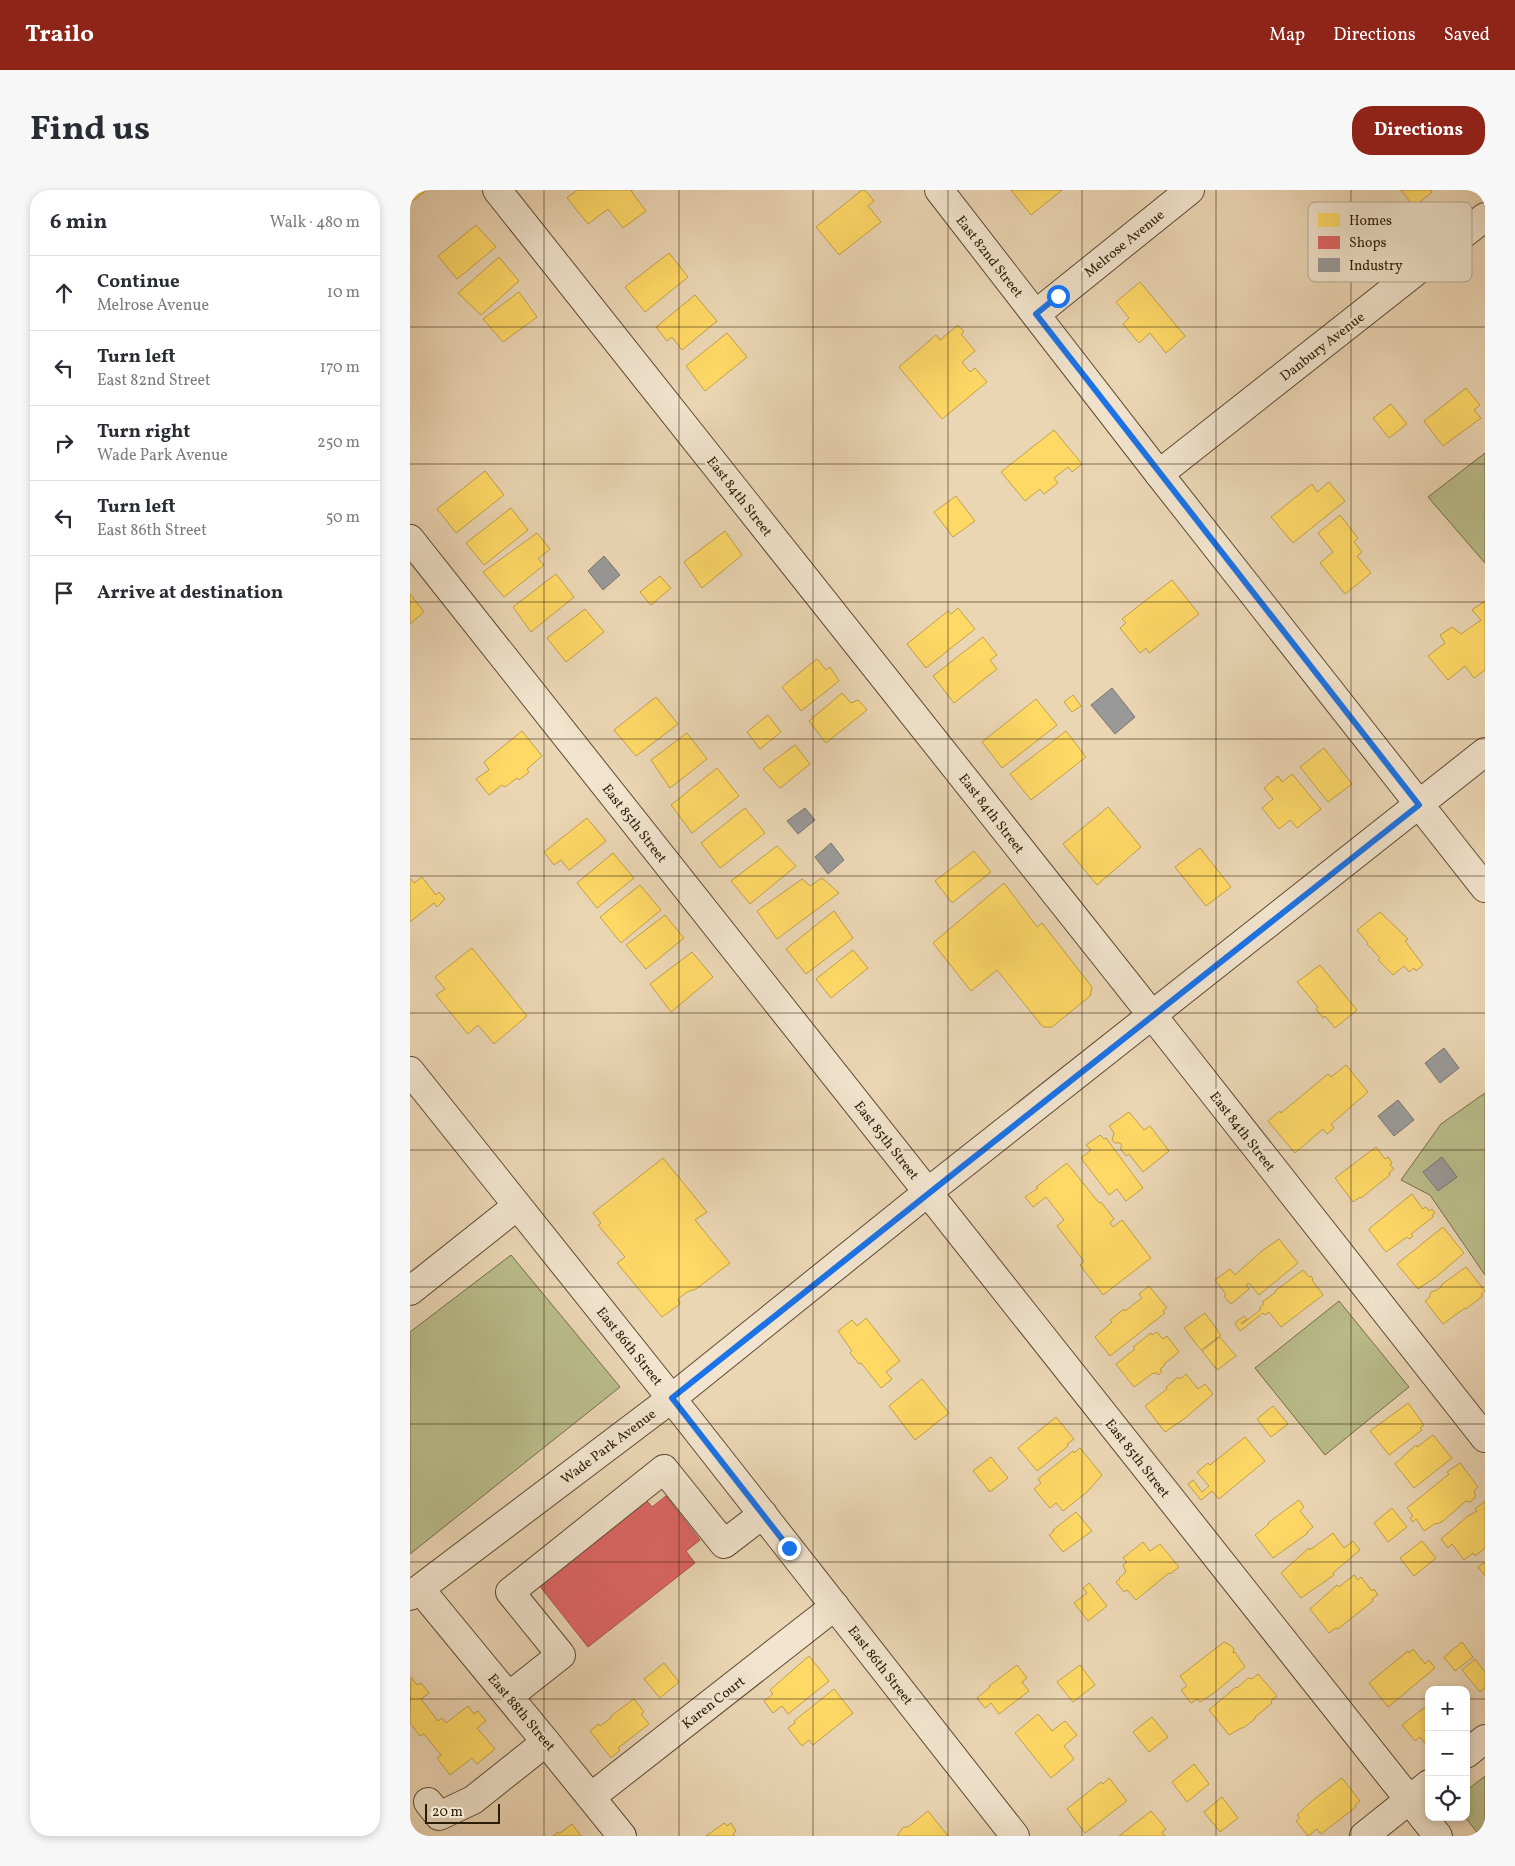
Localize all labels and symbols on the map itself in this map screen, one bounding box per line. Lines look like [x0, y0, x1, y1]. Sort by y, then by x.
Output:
legend [1308, 202, 1472, 282]
street label: Melrose Avenue [1081, 206, 1169, 282]
street label: East 82nd Street [951, 212, 1027, 302]
text: Homes [1349, 212, 1392, 231]
text: Shops [1349, 234, 1387, 253]
text: Industry [1349, 257, 1403, 276]
route start [1047, 285, 1070, 308]
street label: Danbury Avenue [1277, 308, 1370, 386]
street label: East 84th Street [702, 453, 776, 541]
street label: East 84th Street [954, 770, 1028, 858]
street label: East 85th Street [597, 780, 671, 867]
street label: East 84th Street [1205, 1088, 1279, 1176]
street label: East 85th Street [849, 1097, 923, 1184]
street label: East 86th Street [591, 1304, 666, 1390]
street label: Wade Park Avenue [557, 1405, 661, 1489]
street label: East 85th Street [1100, 1415, 1174, 1502]
route end [778, 1537, 801, 1560]
street label: East 86th Street [843, 1622, 917, 1710]
street label: East 88th Street [483, 1670, 559, 1756]
street label: Karen Court [678, 1672, 750, 1734]
scale bar [425, 1801, 500, 1824]

